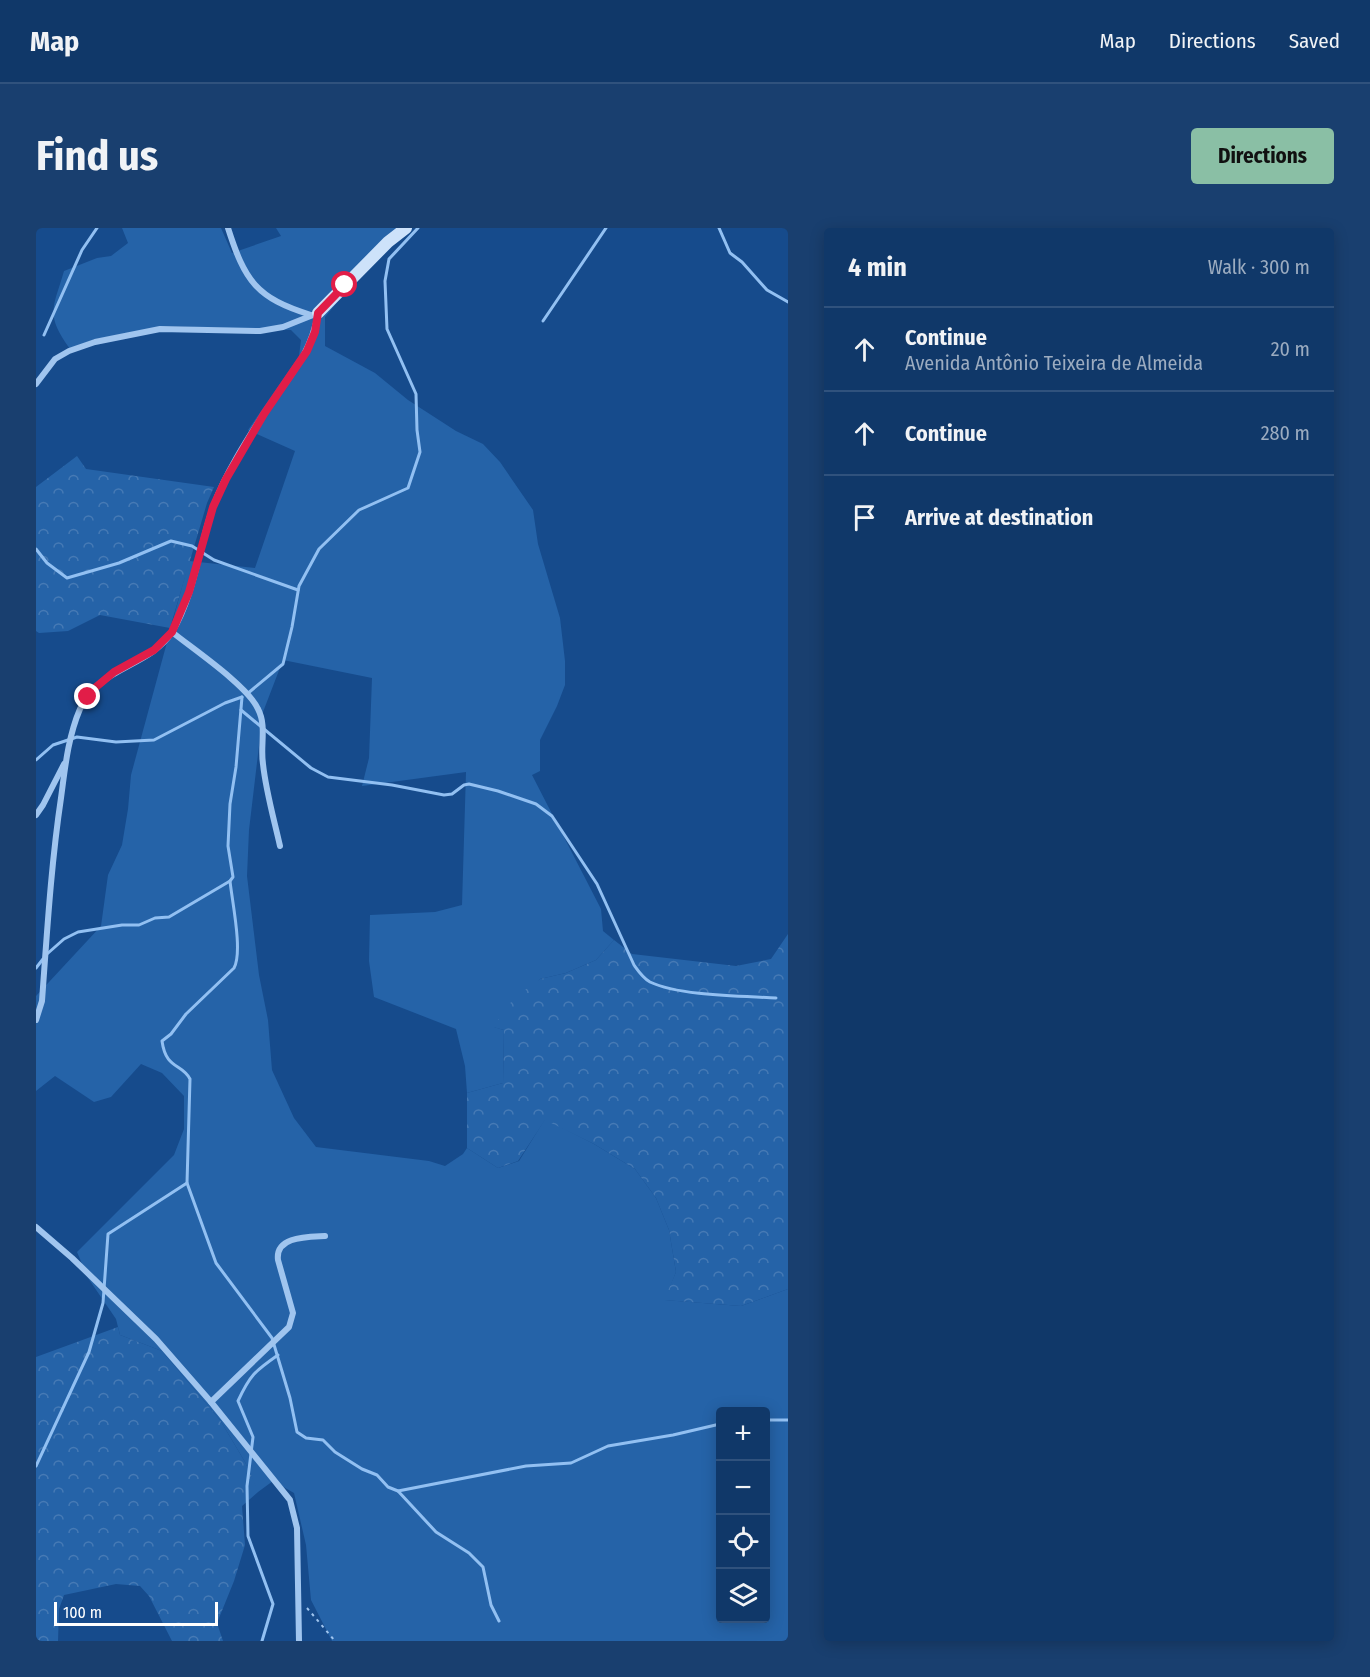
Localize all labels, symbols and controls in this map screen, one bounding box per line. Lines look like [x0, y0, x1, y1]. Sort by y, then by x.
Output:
text: Map [30, 25, 79, 58]
text: Map [1099, 28, 1136, 54]
text: Directions [1169, 28, 1256, 54]
text: Saved [1289, 28, 1340, 54]
button: Directions [1191, 128, 1334, 184]
text: Find us [36, 131, 158, 181]
text: 4 min [848, 252, 907, 283]
text: Walk · 300 m [1208, 255, 1310, 279]
route start [331, 271, 357, 297]
text: Continue [905, 324, 987, 351]
icon: ahead [848, 333, 881, 366]
text: 20 m [1271, 337, 1310, 361]
text: Avenida Antônio Teixeira de Almeida [905, 351, 1203, 375]
icon: ahead [848, 417, 881, 450]
text: Continue [905, 420, 987, 447]
text: 280 m [1261, 421, 1310, 445]
icon: arrive [848, 501, 881, 534]
text: Arrive at destination [905, 504, 1093, 531]
route end [74, 683, 100, 709]
map controls [716, 1407, 770, 1623]
button: + [716, 1407, 770, 1461]
button: − [716, 1461, 770, 1515]
button: locate [716, 1515, 770, 1569]
button: layers [716, 1569, 770, 1623]
scale bar [54, 1599, 218, 1626]
text: 100 m [63, 1603, 102, 1622]

